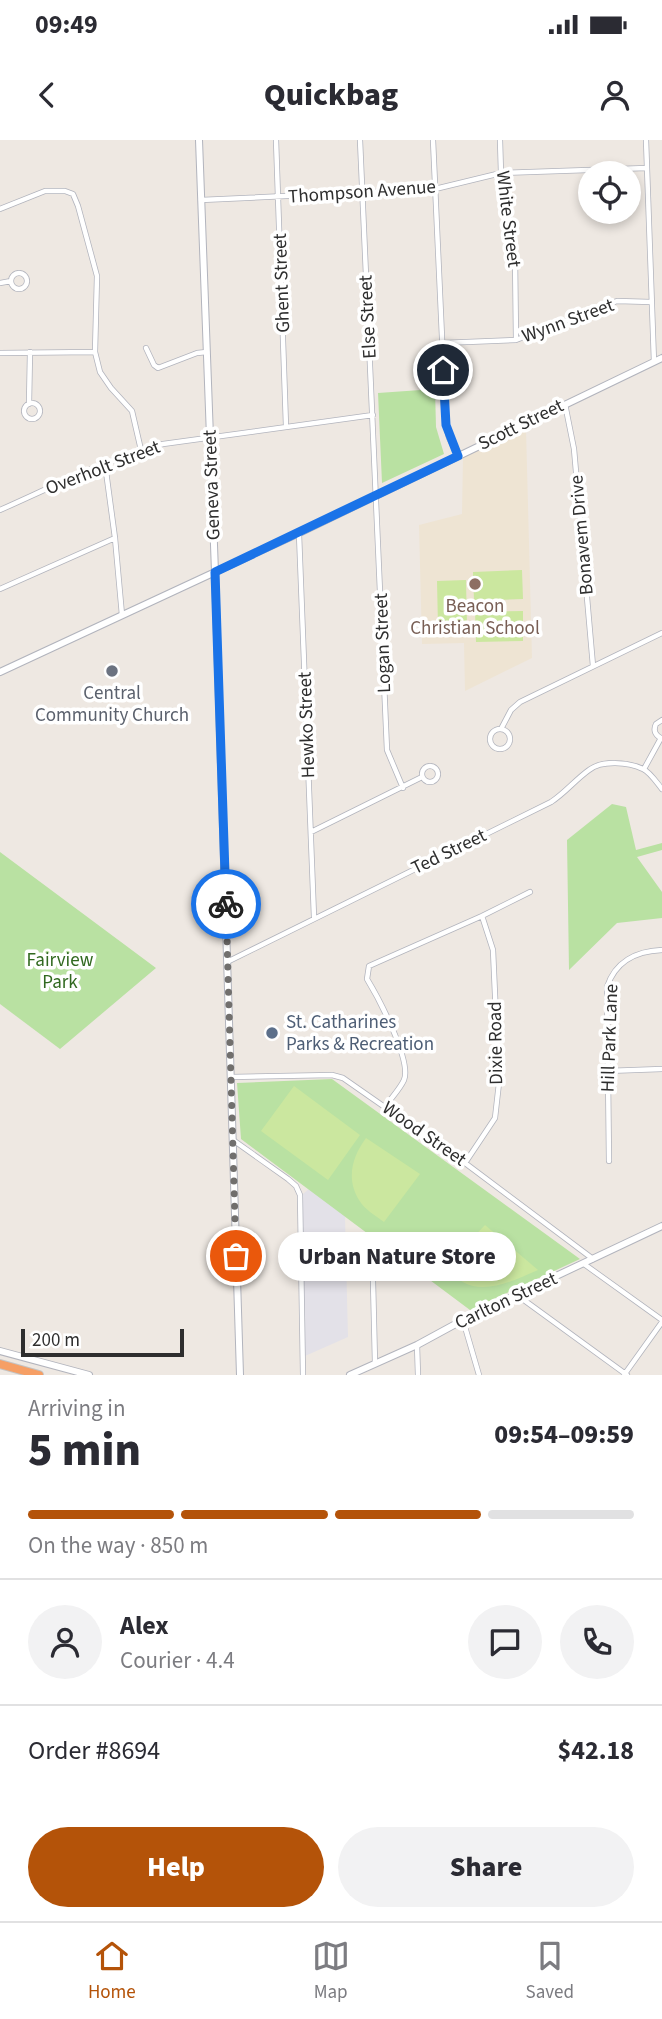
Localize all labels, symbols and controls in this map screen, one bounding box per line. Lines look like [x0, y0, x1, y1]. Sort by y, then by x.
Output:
text: 09:49 [35, 6, 98, 43]
text: Quickbag [264, 72, 398, 118]
icon: back [28, 76, 66, 114]
icon: person [596, 76, 634, 114]
map controls [578, 161, 641, 224]
button: locate [578, 161, 641, 224]
street label: White Street [489, 169, 527, 269]
street label: Thompson Avenue [287, 173, 437, 211]
street label: Ghent Street [267, 232, 297, 333]
street label: Else Street [352, 274, 384, 359]
street label: Wynn Street [518, 292, 618, 350]
pin [413, 340, 473, 400]
icon: home [424, 351, 462, 389]
street label: Scott Street [474, 392, 569, 457]
street label: Geneva Street [197, 429, 227, 541]
street label: Overholt Street [42, 434, 165, 502]
street label: Bonavem Drive [563, 474, 601, 596]
marker: Beacon Christian School [467, 576, 483, 592]
street label: Logan Street [368, 592, 398, 693]
place label: Beacon Christian School [410, 593, 540, 642]
marker: Central Community Church [104, 663, 120, 679]
street label: Hewko Street [292, 671, 322, 779]
place label: Central Community Church [35, 680, 189, 729]
street label: Ted Street [407, 822, 492, 882]
courier [191, 869, 261, 939]
icon: bike [207, 885, 245, 923]
park label: Fairview Park [27, 947, 94, 996]
street label: Hill Park Lane [595, 983, 625, 1093]
street label: Dixie Road [482, 1001, 510, 1085]
place label: St. Catharines Parks & Recreation [286, 1009, 434, 1058]
marker: St. Catharines Parks & Recreation [264, 1025, 280, 1041]
street label: Wood Street [376, 1095, 472, 1173]
pin [206, 1226, 266, 1286]
callout: Urban Nature Store [278, 1232, 516, 1280]
icon: bag [217, 1237, 255, 1275]
text: Urban Nature Store [298, 1240, 496, 1273]
street label: Carlton Street [450, 1265, 562, 1337]
scale bar [21, 1326, 184, 1358]
text: 200 m [32, 1327, 80, 1354]
text: Arriving in [28, 1392, 126, 1425]
text: 09:54–09:59 [494, 1416, 634, 1453]
text: 5 min [28, 1418, 141, 1483]
text: On the way · 850 m [28, 1529, 208, 1562]
button: person [28, 1605, 102, 1679]
button: chat [468, 1605, 542, 1679]
button: phone [560, 1605, 634, 1679]
text: Alex [120, 1607, 169, 1644]
text: Courier · 4.4 [120, 1644, 235, 1677]
text: Order #8694 [28, 1732, 160, 1769]
text: $42.18 [558, 1732, 634, 1769]
button: Help [28, 1827, 324, 1907]
button: Share [338, 1827, 634, 1907]
tab: Home [88, 1937, 136, 2006]
tab: Map [312, 1937, 350, 2006]
tab: Saved [526, 1937, 574, 2006]

